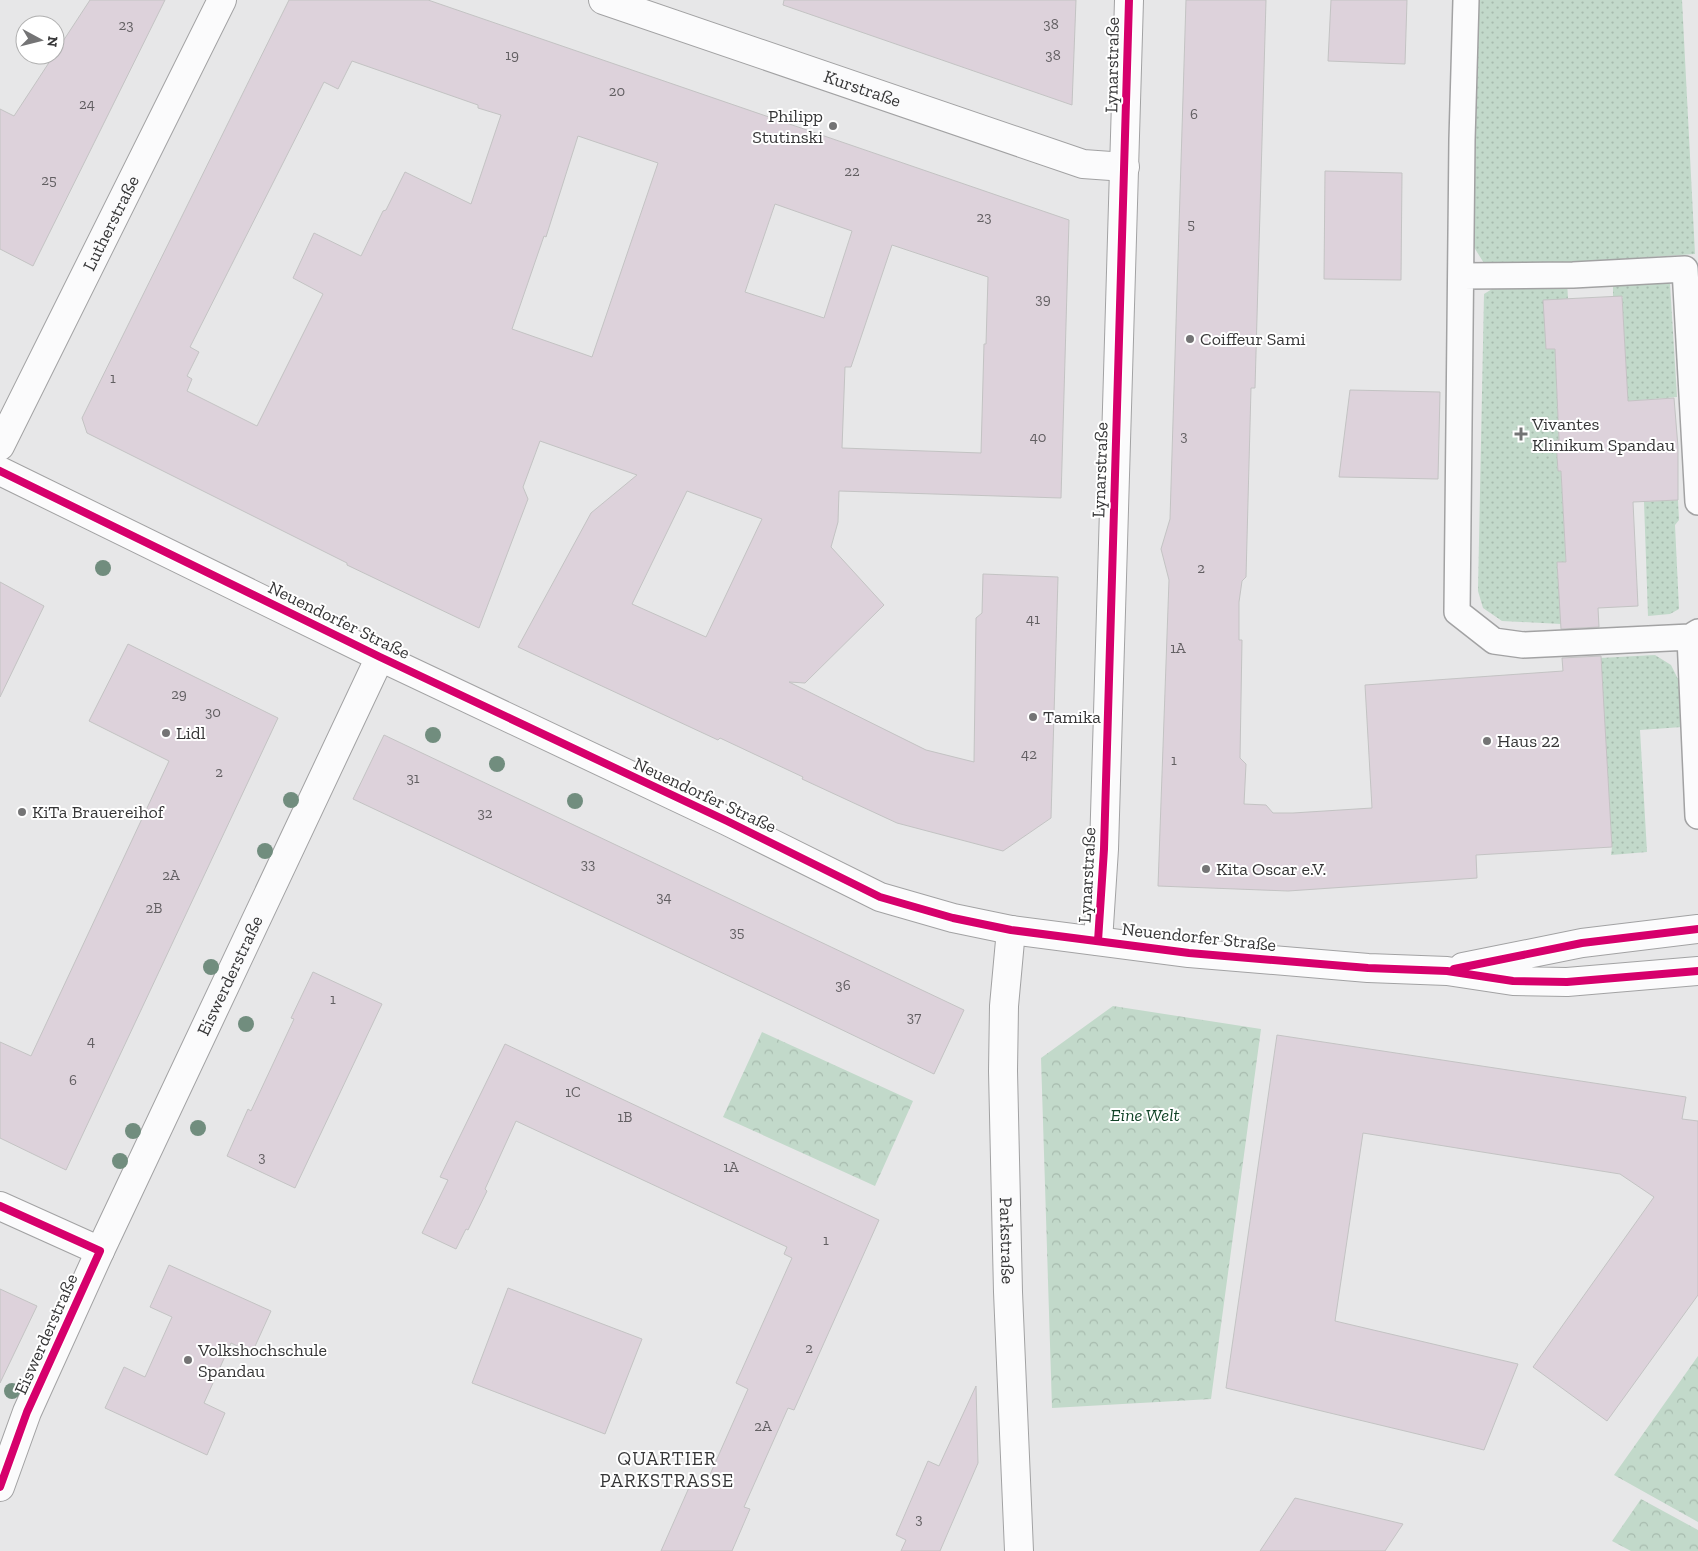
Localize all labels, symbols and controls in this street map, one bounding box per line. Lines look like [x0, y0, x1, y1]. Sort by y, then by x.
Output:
north arrow [15, 15, 65, 65]
house number: 38 [1043, 15, 1059, 33]
house number: 23 [118, 16, 134, 34]
street label: Lynarstraße [1100, 17, 1124, 113]
text: N [43, 35, 61, 48]
house number: 19 [505, 46, 519, 64]
house number: 38 [1045, 46, 1061, 64]
street label: Kurstraße [821, 65, 904, 112]
house number: 20 [609, 82, 625, 100]
house number: 24 [79, 95, 95, 113]
place label: Philipp Stutinski [752, 105, 823, 148]
house number: 6 [1190, 105, 1198, 123]
marker: Philipp Stutinski [827, 120, 839, 132]
house number: 22 [844, 162, 860, 180]
house number: 25 [41, 171, 57, 189]
street label: Lutherstraße [78, 172, 144, 274]
house number: 23 [976, 208, 992, 226]
house number: 5 [1187, 215, 1195, 233]
house number: 39 [1035, 290, 1051, 308]
place label: Coiffeur Sami [1200, 328, 1306, 350]
marker: Coiffeur Sami [1184, 333, 1196, 345]
house number: 1 [110, 369, 116, 387]
place label: Vivantes Klinikum Spandau [1531, 413, 1675, 456]
street label: Lynarstraße [1087, 422, 1113, 518]
house number: 3 [1180, 427, 1188, 445]
marker: Vivantes Klinikum Spandau [1514, 427, 1528, 441]
house number: 40 [1030, 428, 1046, 446]
house number: 2 [1197, 559, 1205, 577]
street label: Neuendorfer Straße [264, 576, 414, 664]
house number: 41 [1026, 610, 1040, 628]
house number: 1A [1170, 639, 1186, 657]
house number: 29 [171, 685, 187, 703]
house number: 30 [205, 703, 221, 721]
place label: Tamika [1043, 706, 1101, 728]
marker: Tamika [1027, 711, 1039, 723]
place label: Lidl [176, 722, 206, 744]
marker: Lidl [160, 727, 172, 739]
place label: Haus 22 [1497, 730, 1560, 752]
marker: Haus 22 [1481, 735, 1493, 747]
house number: 42 [1021, 745, 1037, 763]
house number: 1 [1171, 751, 1177, 769]
street label: Neuendorfer Straße [630, 752, 780, 838]
house number: 2 [215, 763, 223, 781]
house number: 31 [406, 769, 420, 787]
place label: KiTa Brauereihof [32, 801, 165, 823]
house number: 32 [477, 804, 493, 822]
marker: KiTa Brauereihof [16, 806, 28, 818]
street label: Lynarstraße [1074, 827, 1100, 923]
house number: 33 [581, 855, 595, 873]
place label: Kita Oscar e.V. [1216, 858, 1326, 880]
marker: Kita Oscar e.V. [1200, 863, 1212, 875]
house number: 2A [162, 866, 180, 884]
house number: 34 [656, 888, 672, 906]
house number: 2B [146, 899, 162, 917]
street label: Eiswerderstraße [192, 912, 268, 1039]
street label: Neuendorfer Straße [1121, 918, 1277, 956]
house number: 35 [729, 923, 745, 941]
house number: 36 [835, 976, 851, 994]
house number: 1 [330, 990, 336, 1008]
house number: 37 [907, 1008, 921, 1026]
house number: 4 [87, 1032, 95, 1050]
house number: 6 [69, 1071, 77, 1089]
house number: 1C [565, 1083, 581, 1101]
park label: Eine Welt [1110, 1104, 1180, 1126]
house number: 1B [618, 1108, 632, 1126]
house number: 3 [258, 1148, 266, 1166]
house number: 1A [723, 1158, 739, 1176]
street label: Parkstraße [995, 1197, 1019, 1284]
house number: 1 [823, 1231, 829, 1249]
street label: Eiswerderstraße [10, 1270, 82, 1398]
place label: Volkshochschule Spandau [197, 1339, 327, 1382]
house number: 2 [805, 1339, 813, 1357]
marker: Volkshochschule Spandau [182, 1354, 194, 1366]
house number: 2A [754, 1417, 772, 1435]
district label: QUARTIER PARKSTRASSE [600, 1447, 734, 1492]
house number: 3 [915, 1510, 923, 1528]

